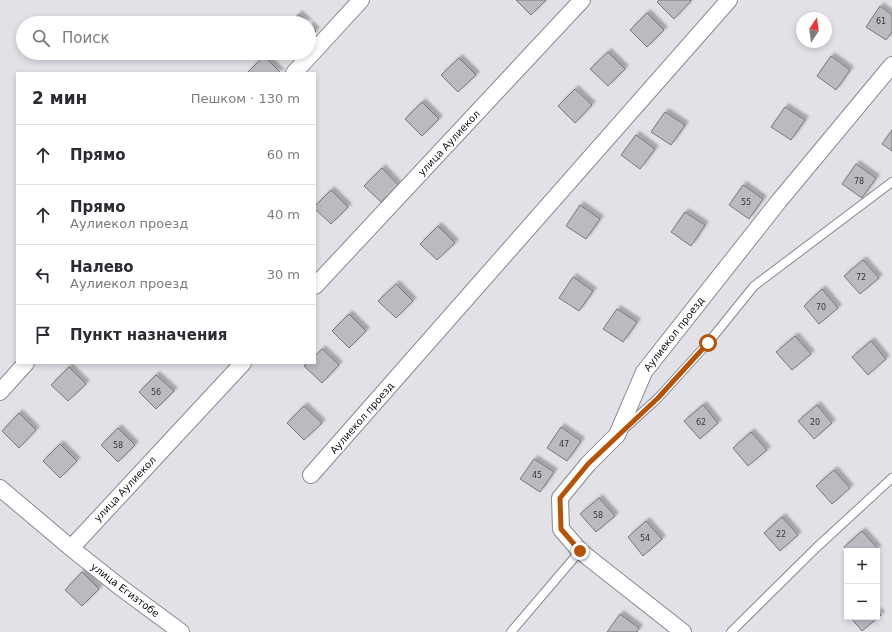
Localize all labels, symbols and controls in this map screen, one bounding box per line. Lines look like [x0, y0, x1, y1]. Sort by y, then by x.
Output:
north arrow [796, 12, 832, 48]
search box [16, 16, 316, 60]
house number: 61 [876, 17, 886, 26]
icon: search [30, 27, 52, 49]
text: Поиск [62, 29, 110, 47]
text: 2 мин [32, 88, 87, 108]
text: Пешком · 130 m [191, 91, 300, 106]
street label: улица Аулиекол [416, 108, 482, 178]
icon: ahead [32, 144, 54, 166]
text: Прямо [70, 146, 126, 164]
text: 60 m [267, 147, 300, 162]
house number: 78 [854, 177, 864, 186]
text: Прямо [70, 198, 126, 216]
house number: 55 [741, 198, 751, 207]
icon: ahead [32, 204, 54, 226]
text: 40 m [267, 207, 300, 222]
text: Аулиекол проезд [70, 216, 188, 231]
text: Налево [70, 258, 134, 276]
icon: left [32, 264, 54, 286]
text: 30 m [267, 267, 300, 282]
house number: 72 [856, 273, 866, 282]
text: Аулиекол проезд [70, 276, 188, 291]
street label: Аулиекол проезд [642, 295, 706, 373]
house number: 70 [816, 303, 826, 312]
icon: arrive [32, 324, 54, 346]
text: Пункт назначения [70, 326, 227, 344]
route start [699, 334, 717, 352]
street label: Аулиекол проезд [328, 380, 396, 456]
house number: 56 [151, 388, 161, 397]
house number: 62 [696, 418, 706, 427]
house number: 20 [810, 418, 820, 427]
house number: 47 [559, 440, 569, 449]
house number: 58 [113, 441, 123, 450]
street label: улица Аулиекол [92, 454, 158, 524]
house number: 45 [532, 471, 542, 480]
house number: 58 [593, 511, 603, 520]
house number: 22 [776, 530, 786, 539]
house number: 54 [640, 534, 650, 543]
route end [571, 542, 589, 560]
map controls [844, 548, 880, 620]
button: + [844, 548, 880, 584]
street label: улица Егизтобе [89, 561, 161, 619]
button: − [844, 584, 880, 620]

